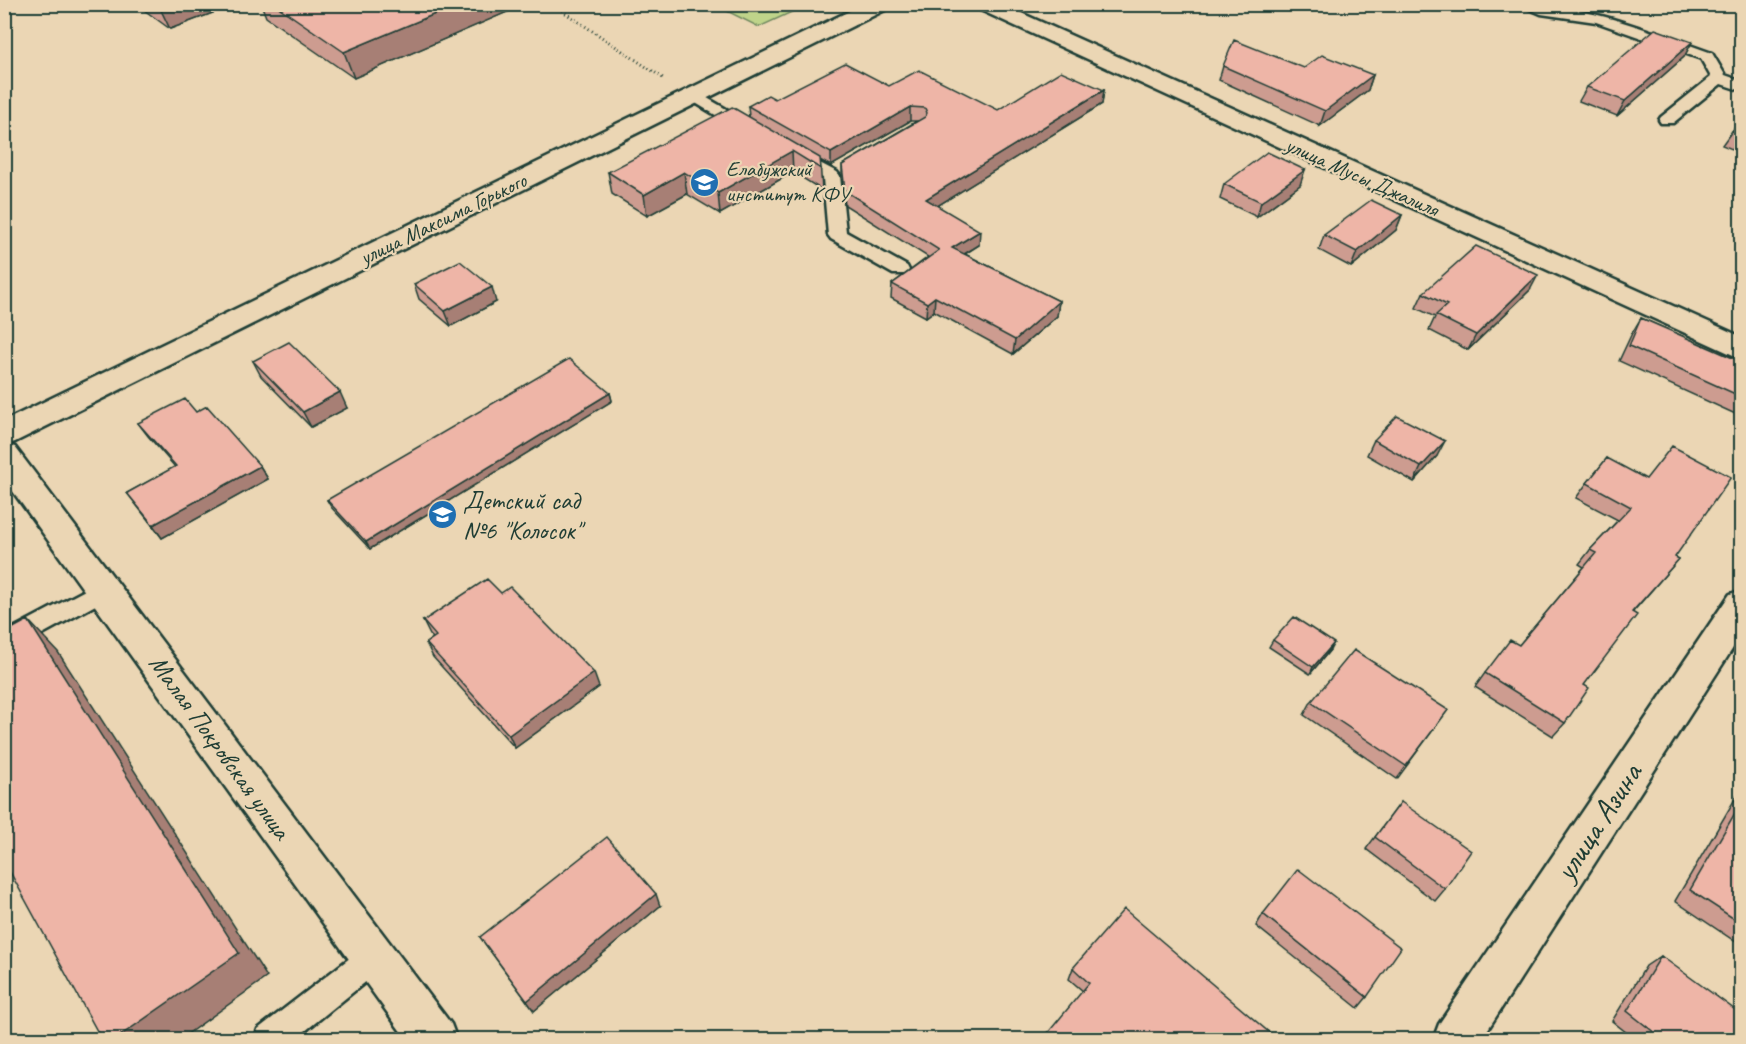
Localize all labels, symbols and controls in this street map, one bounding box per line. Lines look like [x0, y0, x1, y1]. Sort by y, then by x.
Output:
street label: улица Мусы Джалиля [1279, 130, 1444, 224]
place label: Елабужский институт КФУ [726, 155, 853, 208]
street label: улица Максима Горького [353, 166, 532, 272]
school or university icon: Елабужский институт КФУ [689, 166, 721, 198]
place label: Детский сад №6 "Колосок" [463, 484, 586, 547]
school or university icon: Детский сад №6 "Колосок" [426, 499, 458, 531]
street label: Малая Покровская улица [142, 648, 299, 847]
street label: улица Азина [1544, 754, 1652, 890]

